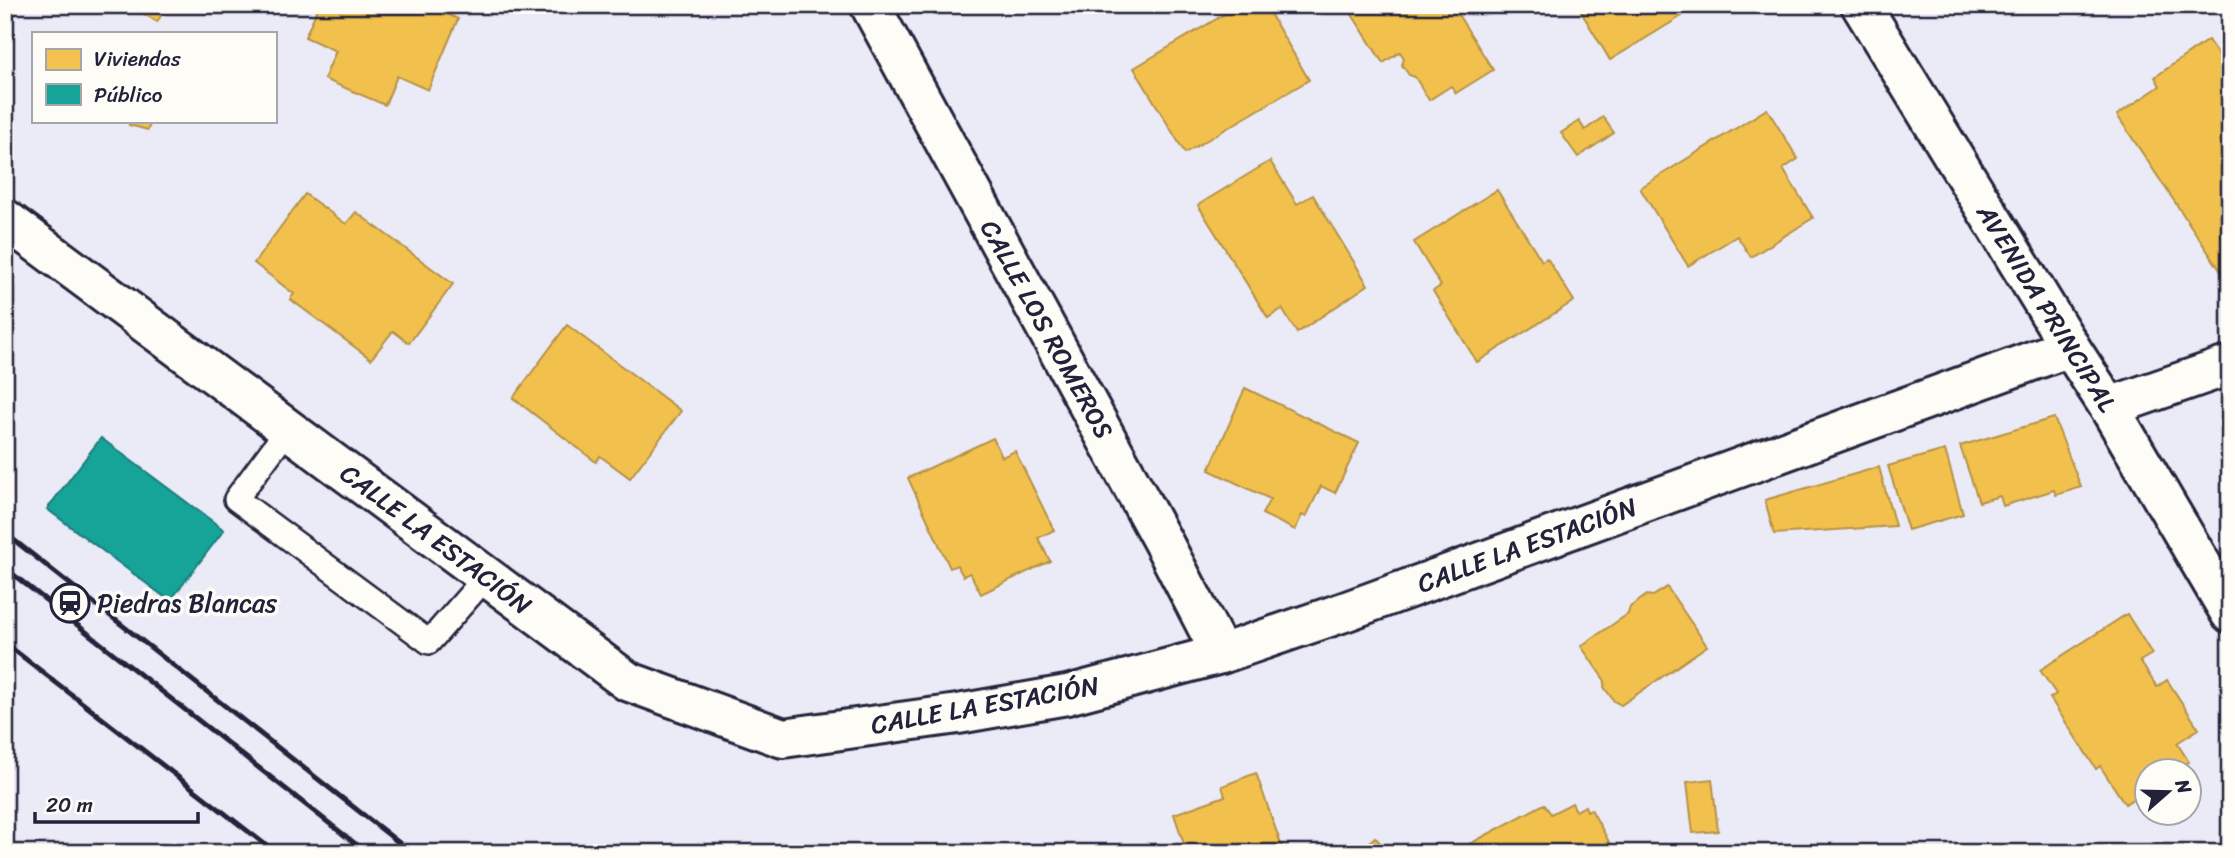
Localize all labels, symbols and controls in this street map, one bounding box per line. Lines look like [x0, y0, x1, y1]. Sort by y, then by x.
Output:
legend [32, 32, 276, 122]
text: Viviendas [94, 40, 181, 78]
text: Público [94, 76, 163, 114]
street label: AVENIDA PRINCIPAL [1964, 194, 2130, 422]
street label: CALLE LOS ROMEROS [968, 211, 1127, 447]
street label: CALLE LA ESTACIÓN [330, 451, 542, 627]
street label: CALLE LA ESTACIÓN [1411, 484, 1643, 606]
place label: Piedras Blancas [97, 580, 278, 626]
station icon: Piedras Blancas [49, 582, 91, 624]
street label: CALLE LA ESTACIÓN [867, 662, 1103, 748]
north arrow [2134, 756, 2204, 826]
text: N [2165, 774, 2202, 799]
scale bar [35, 781, 198, 825]
text: 20 m [46, 786, 93, 824]

